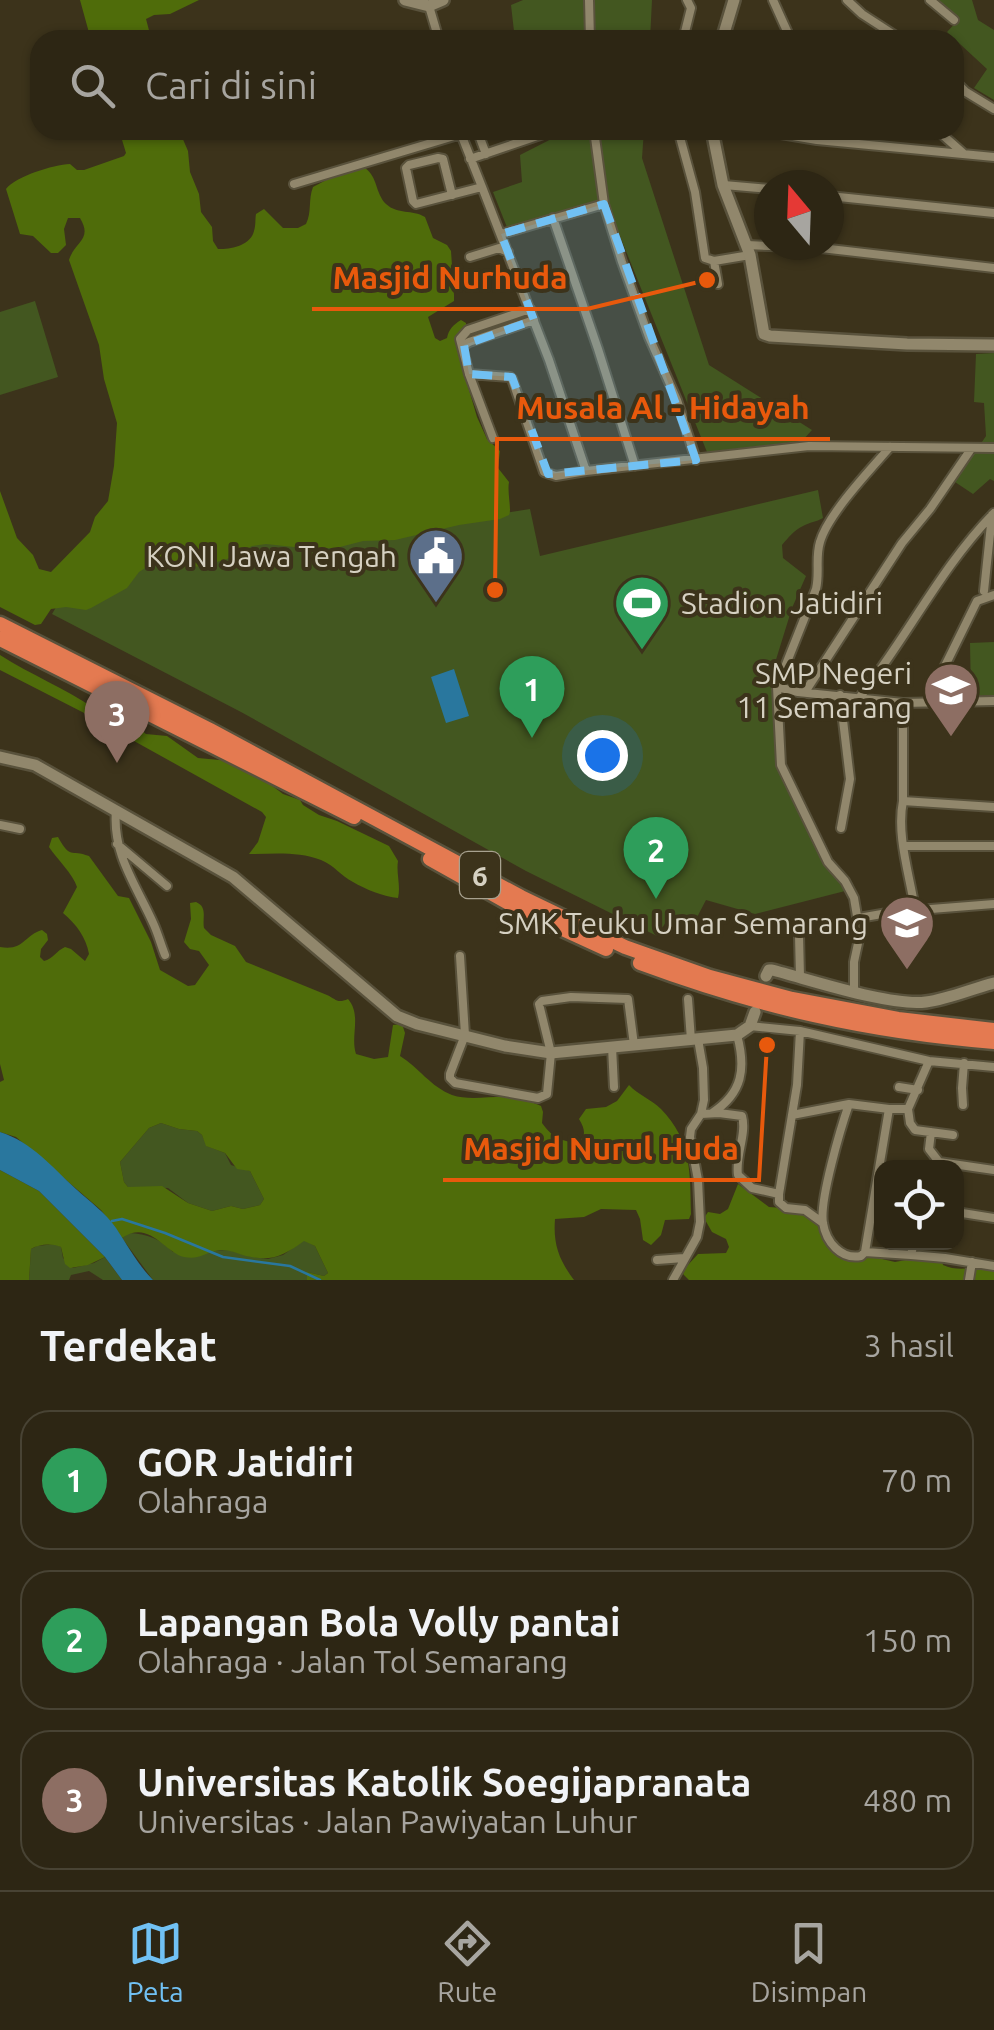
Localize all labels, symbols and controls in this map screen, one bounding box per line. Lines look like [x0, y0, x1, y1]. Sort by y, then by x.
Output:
search box [30, 30, 964, 140]
icon: search [65, 58, 120, 113]
text: Cari di sini [145, 64, 317, 106]
north arrow [754, 170, 844, 260]
callout: Masjid Nurhuda [312, 247, 587, 309]
text: Masjid Nurhuda [332, 259, 568, 295]
callout: Musala Al - Hidayah [497, 377, 830, 439]
text: Musala Al - Hidayah [516, 389, 810, 425]
public building icon: KONI Jawa Tengah [406, 526, 466, 605]
place label: KONI Jawa Tengah [146, 539, 397, 573]
sports icon: Stadion Jatidiri [612, 573, 672, 652]
place label: Stadion Jatidiri [681, 586, 883, 620]
pin: 1 [500, 656, 564, 738]
place label: SMP Negeri 11 Semarang [737, 656, 912, 724]
school or university icon: SMP Negeri 11 Semarang [921, 660, 981, 739]
pin: 3 [84, 680, 150, 763]
your location [577, 730, 628, 781]
pin: 2 [624, 816, 688, 899]
road number: 6 [460, 852, 500, 898]
school or university icon: SMK Teuku Umar Semarang [877, 893, 937, 972]
place label: SMK Teuku Umar Semarang [498, 906, 868, 940]
callout: Masjid Nurul Huda [443, 1118, 759, 1180]
text: Masjid Nurul Huda [463, 1130, 739, 1166]
map controls [874, 1160, 964, 1250]
button: locate [874, 1160, 964, 1250]
text: Terdekat [40, 1322, 217, 1369]
text: 3 hasil [864, 1327, 954, 1363]
text: GOR Jatidiri [137, 1441, 354, 1483]
text: 1 [65, 1462, 84, 1498]
text: 70 m [881, 1462, 952, 1498]
text: Olahraga [137, 1483, 268, 1519]
text: Lapangan Bola Volly pantai [137, 1601, 621, 1643]
text: 2 [65, 1622, 84, 1658]
text: 150 m [863, 1622, 952, 1658]
text: Olahraga · Jalan Tol Semarang [137, 1643, 568, 1679]
text: Universitas Katolik Soegijapranata [137, 1761, 751, 1803]
text: 3 [65, 1782, 84, 1818]
text: 480 m [863, 1782, 952, 1818]
text: Universitas · Jalan Pawiyatan Luhur [137, 1803, 637, 1839]
tab: Peta [127, 1916, 184, 2007]
tab: Rute [437, 1916, 497, 2007]
tab: Disimpan [751, 1916, 867, 2007]

